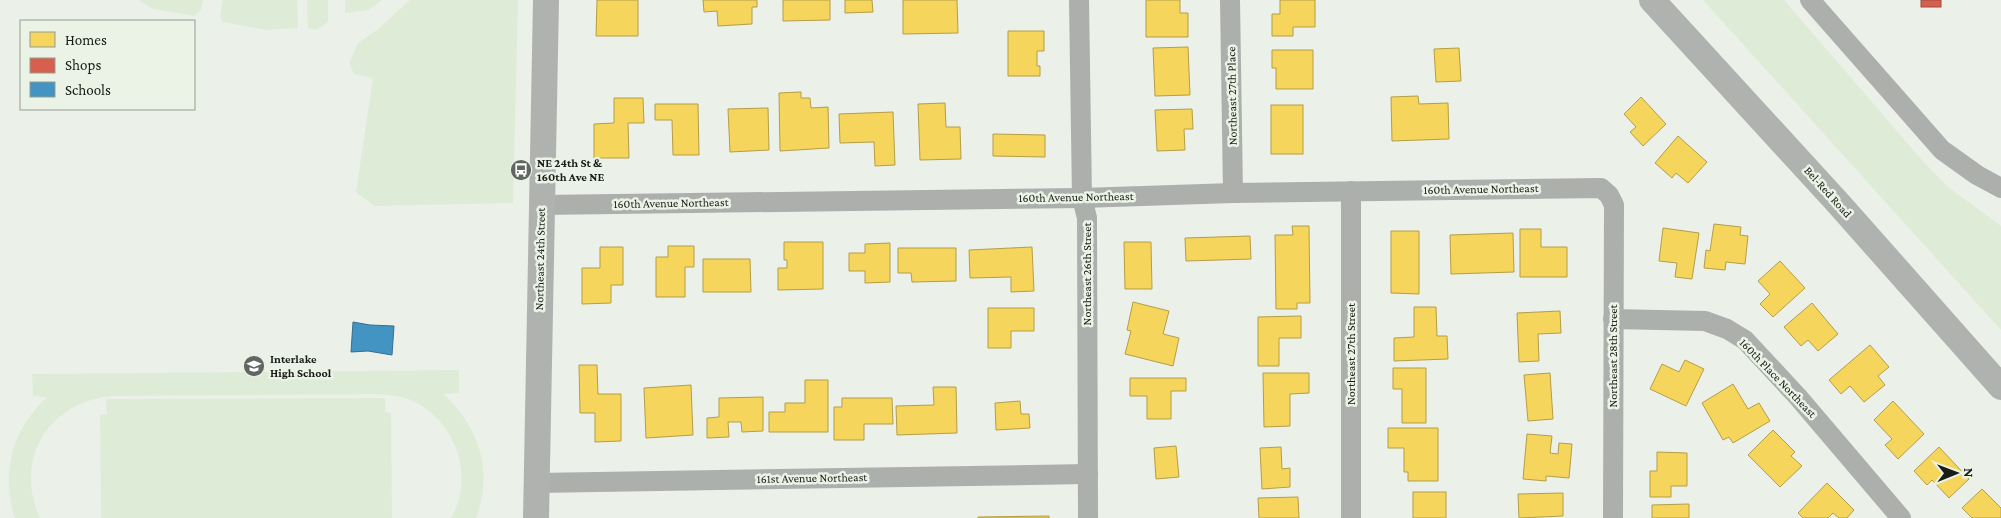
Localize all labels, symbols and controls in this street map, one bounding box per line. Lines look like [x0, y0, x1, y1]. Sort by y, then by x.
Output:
legend [20, 20, 195, 110]
text: Homes [65, 32, 107, 48]
street label: Northeast 27th Place [1224, 46, 1240, 146]
text: Shops [65, 57, 101, 74]
text: Schools [65, 82, 111, 98]
place label: NE 24th St & 160th Ave NE [537, 156, 604, 184]
bus stop icon: NE 24th St & 160th Ave NE [509, 158, 533, 182]
street label: Bel-Red Road [1801, 164, 1855, 221]
street label: 160th Avenue Northeast [1423, 181, 1540, 197]
street label: 160th Avenue Northeast [1018, 189, 1135, 205]
street label: 160th Avenue Northeast [613, 195, 730, 211]
street label: Northeast 24th Street [532, 206, 548, 311]
street label: Northeast 26th Street [1080, 222, 1094, 325]
street label: Northeast 27th Street [1344, 302, 1358, 405]
street label: Northeast 28th Street [1606, 303, 1620, 408]
street label: 160th Place Northeast [1737, 335, 1820, 421]
place label: Interlake High School [270, 352, 332, 380]
school or university icon: Interlake High School [242, 354, 266, 378]
north arrow [1931, 448, 1981, 498]
text: N [1961, 468, 1977, 478]
street label: 161st Avenue Northeast [757, 470, 868, 486]

